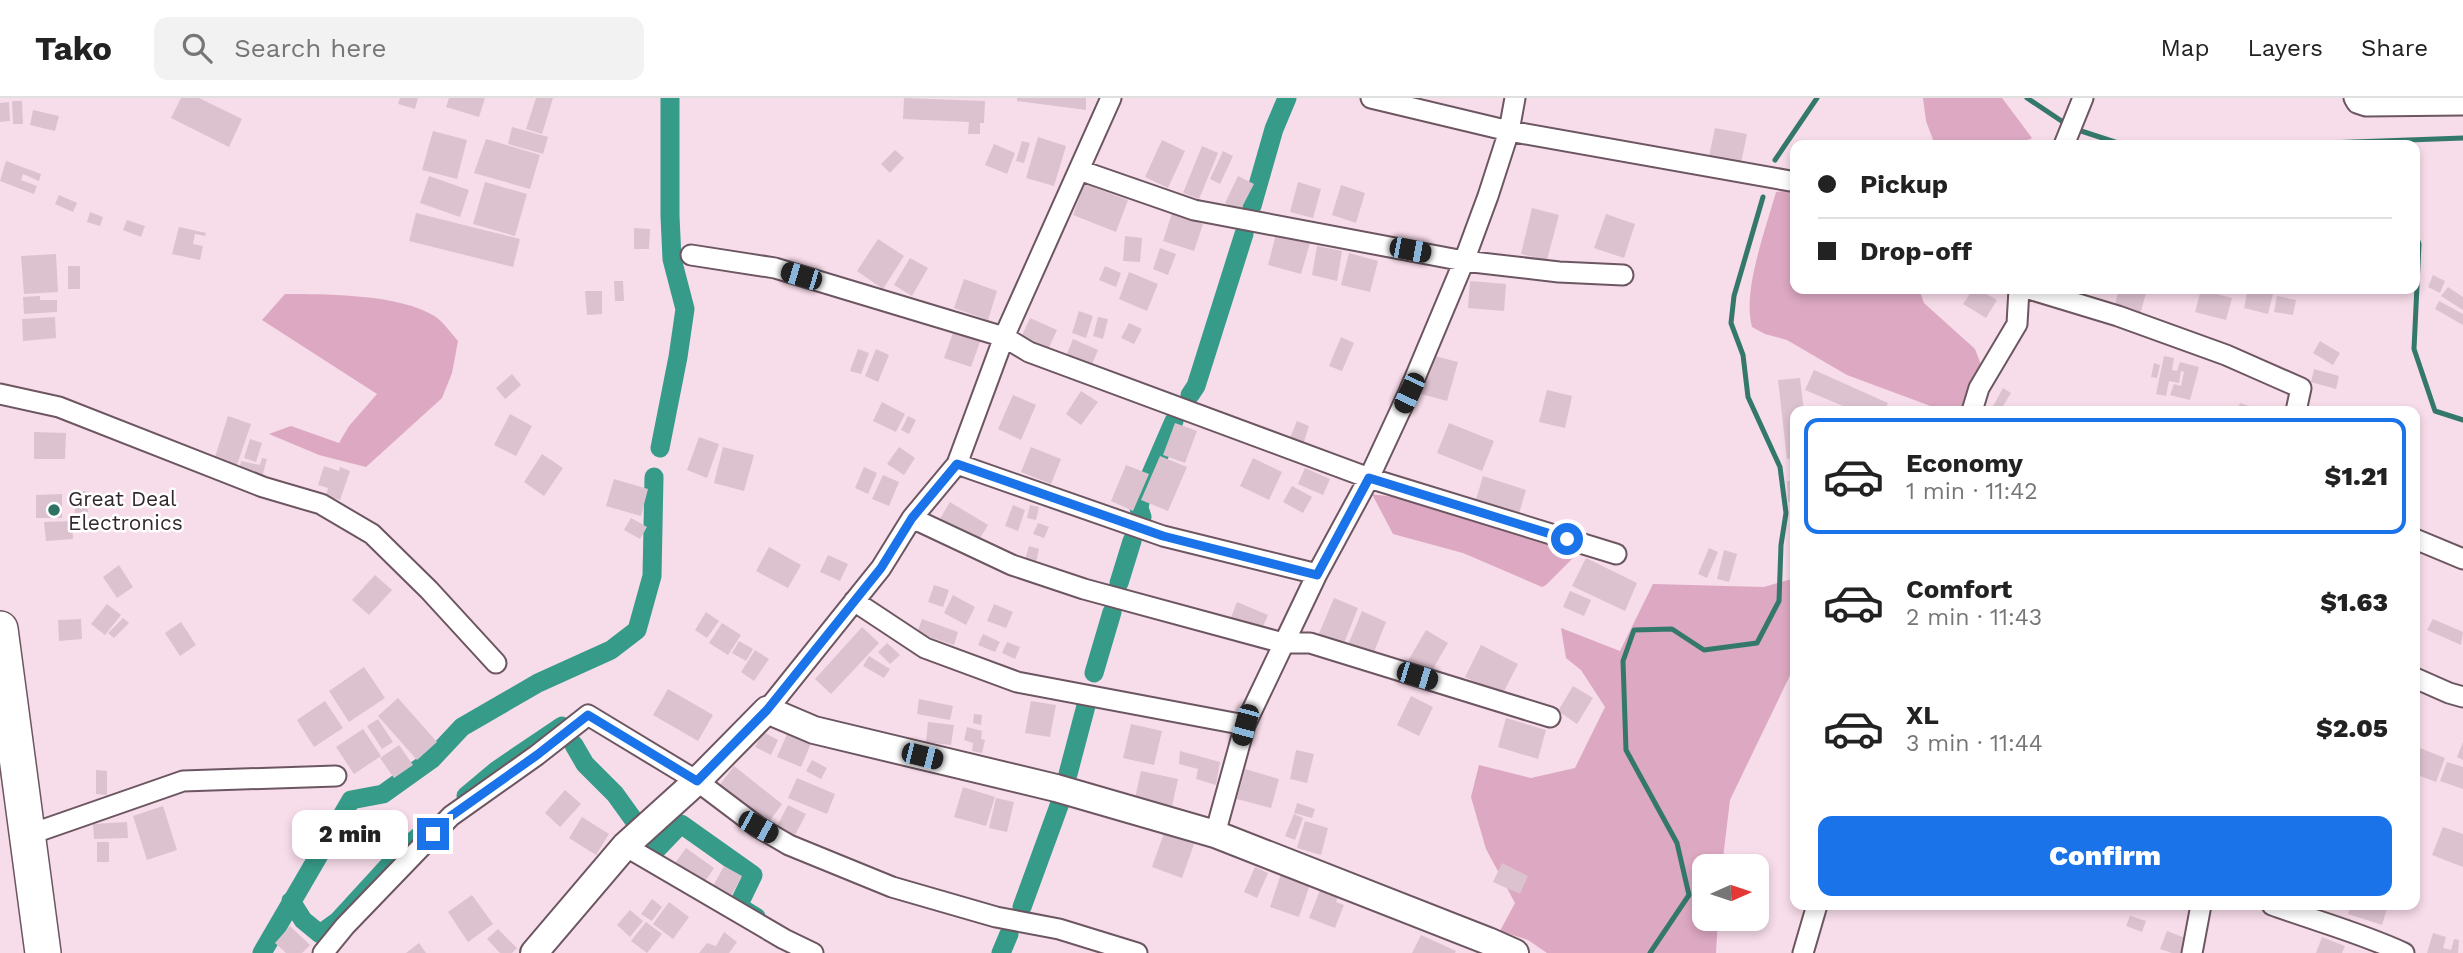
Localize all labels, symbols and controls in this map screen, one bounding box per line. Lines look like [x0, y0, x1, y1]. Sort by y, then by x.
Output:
search box [154, 17, 644, 80]
text: Tako [35, 29, 112, 68]
icon: search [178, 29, 216, 67]
text: Search here [234, 33, 387, 63]
text: Map [2161, 34, 2209, 62]
text: Layers [2247, 34, 2323, 62]
text: Share [2361, 34, 2428, 62]
text: Pickup [1860, 169, 1948, 199]
car [1388, 236, 1433, 264]
text: Drop-off [1860, 236, 1972, 266]
car [778, 260, 825, 292]
car [1391, 370, 1428, 416]
icon: car [1822, 445, 1885, 508]
text: Economy [1906, 448, 2023, 478]
text: $1.21 [2325, 461, 2388, 491]
text: 1 min · 11:42 [1906, 478, 2038, 505]
place label: Great Deal Electronics [68, 486, 183, 535]
marker: Great Deal Electronics [46, 502, 62, 518]
route start [1551, 523, 1583, 555]
icon: car [1822, 571, 1885, 634]
text: Comfort [1906, 574, 2012, 604]
text: $1.63 [2320, 587, 2388, 617]
text: 2 min · 11:43 [1906, 604, 2042, 631]
car [1394, 660, 1441, 692]
icon: car [1822, 697, 1885, 760]
text: XL [1906, 700, 1939, 730]
car [1230, 702, 1261, 748]
text: $2.05 [2316, 713, 2388, 743]
text: 3 min · 11:44 [1906, 730, 2043, 757]
car [900, 741, 945, 771]
car [735, 808, 782, 846]
callout: 2 min [293, 810, 408, 858]
button: Confirm [1818, 816, 2392, 896]
route end [417, 818, 449, 850]
text: 2 min [319, 821, 381, 848]
north arrow [1692, 854, 1769, 931]
map controls [1692, 854, 1769, 931]

